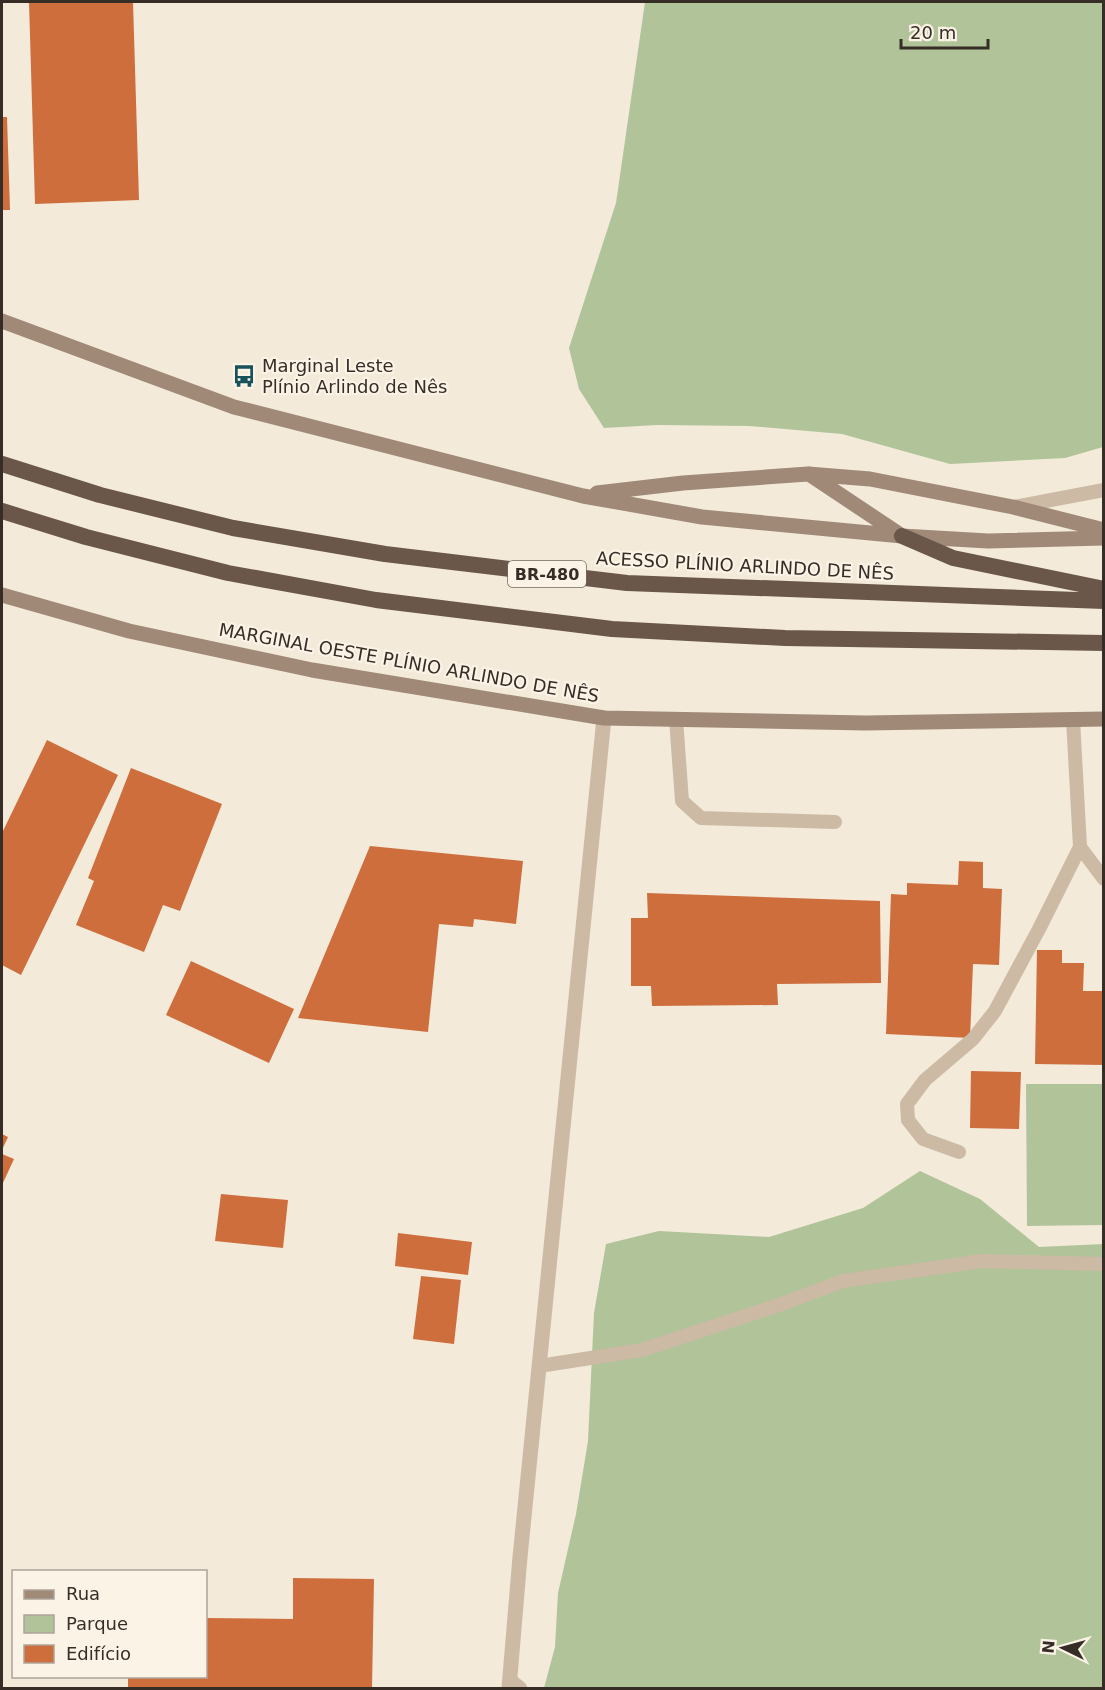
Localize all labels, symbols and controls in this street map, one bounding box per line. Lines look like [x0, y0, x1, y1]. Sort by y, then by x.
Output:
scale bar [901, 12, 988, 50]
text: 20 m [910, 22, 956, 43]
place label: Marginal Leste Plínio Arlindo de Nês [262, 355, 447, 397]
bus stop icon: Marginal Leste Plínio Arlindo de Nês [231, 363, 257, 389]
street label: ACESSO PLÍNIO ARLINDO DE NÊS [596, 547, 894, 584]
road number: BR-480 [508, 561, 586, 587]
street label: MARGINAL OESTE PLÍNIO ARLINDO DE NÊS [217, 619, 601, 706]
legend [12, 1570, 207, 1678]
text: Rua [66, 1583, 100, 1604]
text: Parque [66, 1613, 128, 1634]
north arrow [1033, 1618, 1093, 1678]
text: N [1039, 1639, 1059, 1654]
text: Edifício [66, 1643, 131, 1664]

